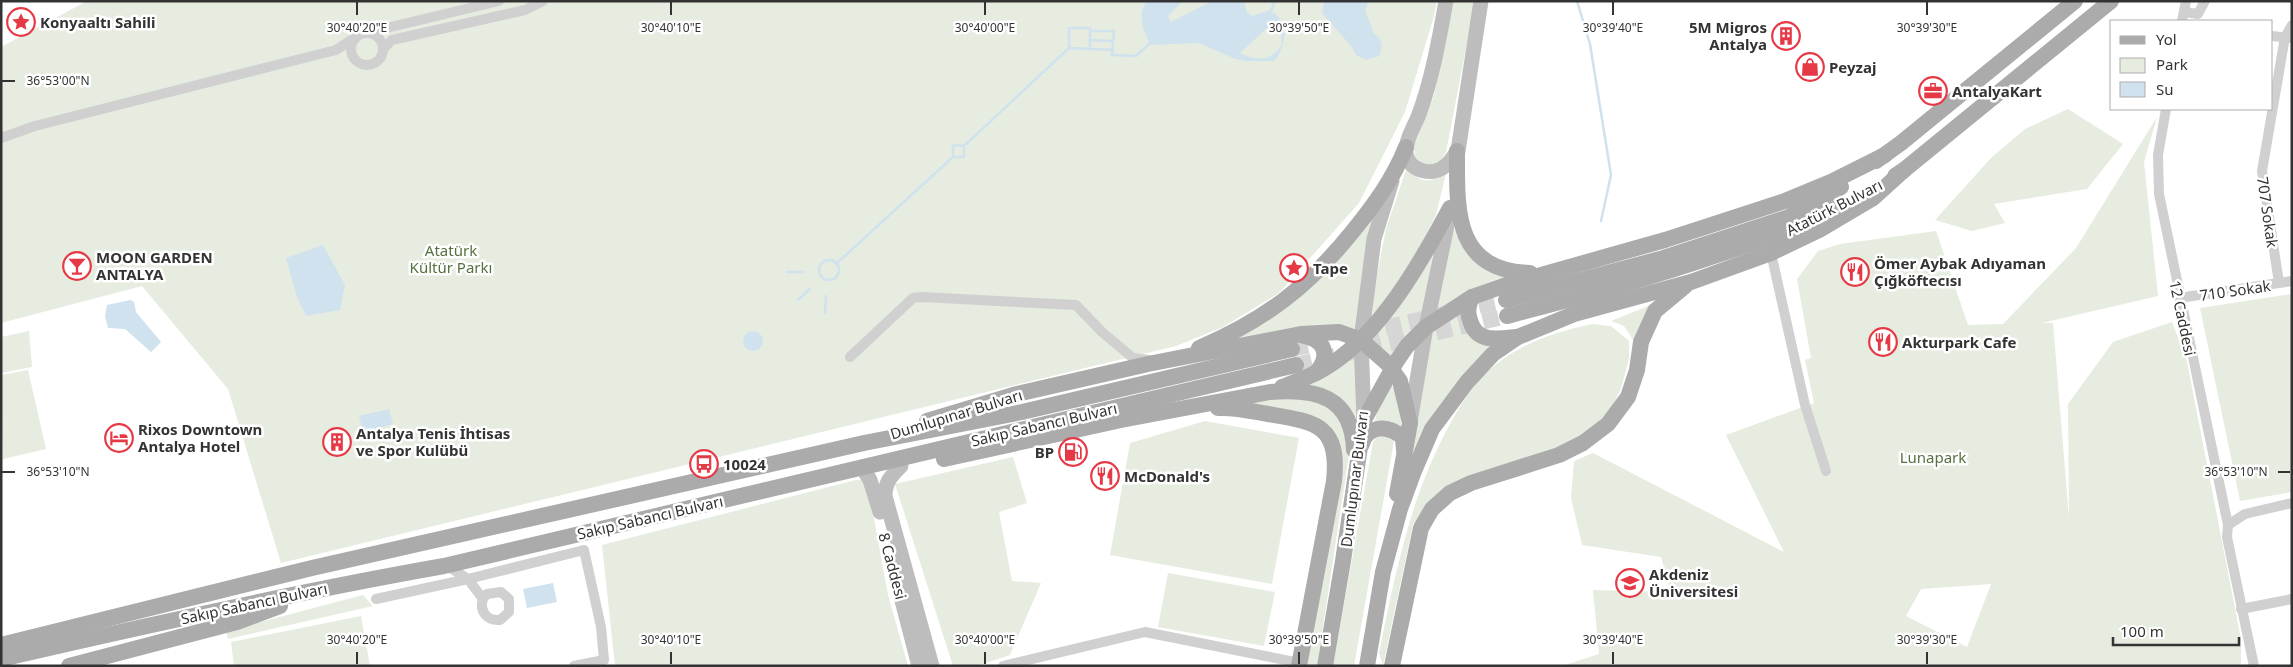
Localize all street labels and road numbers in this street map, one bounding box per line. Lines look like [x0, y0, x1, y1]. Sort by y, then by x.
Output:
street label: Atatürk Bulvarı [1783, 174, 1885, 240]
street label: 707 Sokak [2253, 175, 2283, 249]
street label: 710 Sokak [2198, 275, 2272, 305]
street label: 12 Caddesi [2165, 278, 2201, 358]
street label: Dumlupınar Bulvarı [887, 384, 1025, 444]
street label: Sakıp Sabancı Bulvarı [969, 397, 1119, 451]
street label: Dumlupınar Bulvarı [1336, 410, 1372, 548]
street label: Sakıp Sabancı Bulvarı [575, 490, 725, 544]
street label: 8 Caddesi [874, 530, 912, 602]
street label: Sakıp Sabancı Bulvarı [179, 578, 329, 628]

